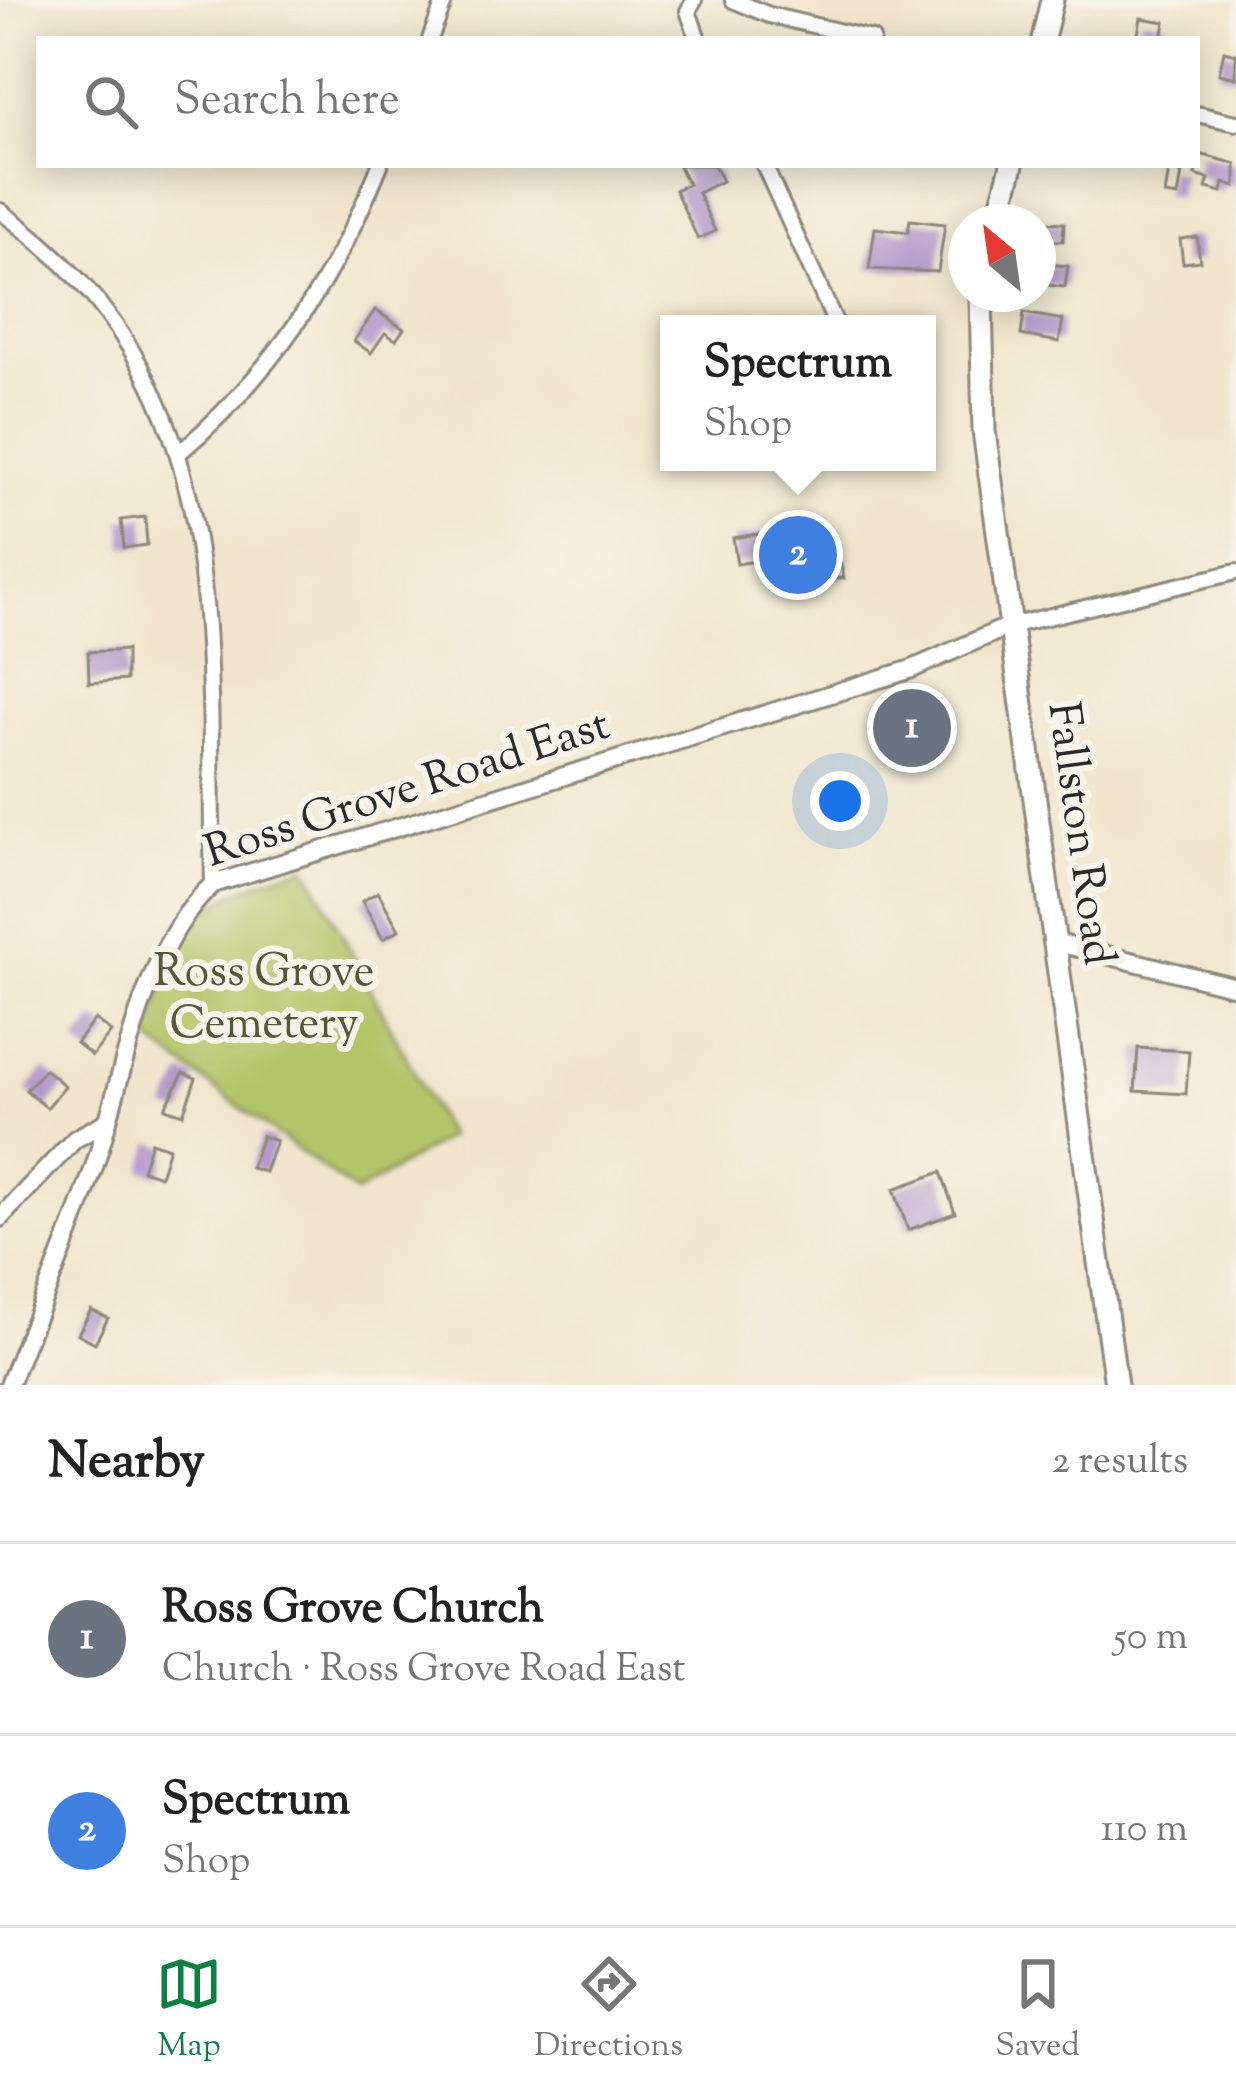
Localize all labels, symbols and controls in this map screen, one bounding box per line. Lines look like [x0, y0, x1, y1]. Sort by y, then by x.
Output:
search box [36, 36, 1200, 168]
icon: search [78, 69, 144, 135]
text: Search here [174, 70, 400, 135]
north arrow [948, 204, 1056, 312]
popup [660, 315, 936, 471]
text: Spectrum [704, 333, 892, 398]
text: Shop [704, 398, 792, 454]
pin: 2 [759, 510, 837, 600]
pin: 1 [873, 683, 951, 773]
street label: Ross Grove Road East [197, 695, 619, 887]
street label: Fallston Road [1027, 698, 1129, 970]
your location [810, 771, 870, 831]
park label: Ross Grove Cemetery [154, 942, 374, 1059]
text: Nearby [48, 1427, 205, 1500]
text: 2 results [1052, 1435, 1188, 1491]
text: Ross Grove Church [162, 1578, 544, 1643]
text: 1 [80, 1611, 94, 1667]
text: 50 m [1113, 1611, 1188, 1667]
text: Church · Ross Grove Road East [162, 1643, 686, 1699]
text: Spectrum [162, 1770, 350, 1835]
text: 2 [78, 1803, 96, 1859]
text: 110 m [1101, 1803, 1188, 1859]
text: Shop [162, 1835, 250, 1891]
tab: Map [156, 1951, 222, 2071]
tab: Directions [534, 1951, 683, 2071]
tab: Saved [995, 1951, 1080, 2071]

